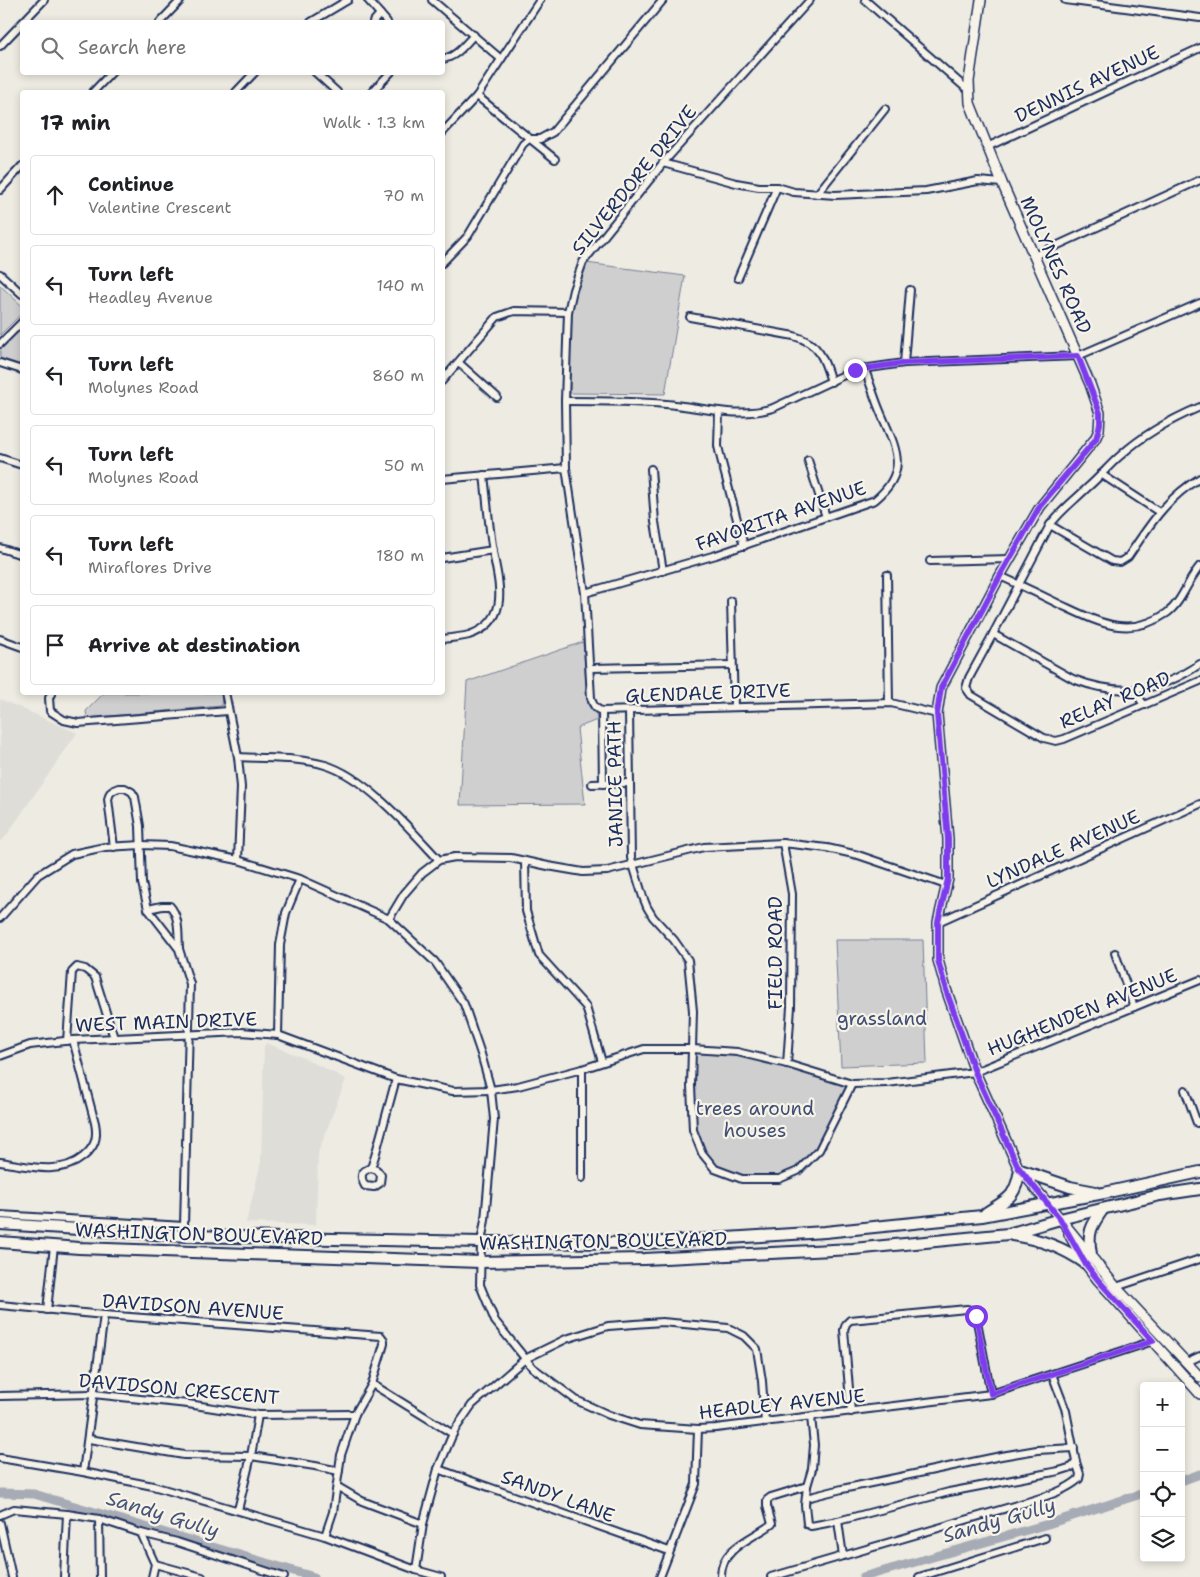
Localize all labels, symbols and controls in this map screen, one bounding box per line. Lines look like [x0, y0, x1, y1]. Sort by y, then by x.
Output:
search box [20, 20, 445, 75]
icon: search [38, 34, 66, 62]
text: Search here [78, 35, 187, 60]
street label: DENNIS AVENUE [1011, 40, 1163, 128]
street label: SILVERDORE DRIVE [566, 100, 702, 260]
text: 17 min [40, 109, 111, 137]
text: Walk · 1.3 km [323, 112, 425, 133]
text: Continue [88, 172, 174, 197]
icon: ahead [41, 181, 69, 209]
text: 70 m [383, 185, 424, 206]
street label: MOLYNES ROAD [1014, 192, 1098, 338]
text: Valentine Crescent [88, 197, 232, 218]
text: Turn left [88, 262, 174, 287]
icon: left [41, 271, 69, 299]
text: 140 m [377, 275, 424, 296]
text: Headley Avenue [88, 287, 213, 308]
text: Turn left [88, 352, 174, 377]
route end [844, 359, 867, 382]
icon: left [41, 361, 69, 389]
text: 860 m [372, 365, 424, 386]
text: Molynes Road [88, 377, 199, 398]
text: Turn left [88, 442, 174, 467]
icon: left [41, 451, 69, 479]
text: 50 m [384, 455, 424, 476]
text: Molynes Road [88, 467, 199, 488]
street label: FAVORITA AVENUE [692, 475, 870, 557]
text: Turn left [88, 532, 174, 557]
icon: left [41, 541, 69, 569]
text: 180 m [376, 545, 424, 566]
text: Miraflores Drive [88, 557, 212, 578]
icon: arrive [41, 631, 69, 659]
text: Arrive at destination [88, 633, 300, 658]
street label: RELAY ROAD [1056, 665, 1174, 735]
street label: GLENDALE DRIVE [625, 678, 791, 708]
street label: JANICE PATH [601, 721, 629, 847]
street label: LYNDALE AVENUE [982, 804, 1144, 894]
street label: FIELD ROAD [763, 896, 788, 1010]
street label: HUGHENDEN AVENUE [983, 962, 1181, 1062]
street label: WEST MAIN DRIVE [75, 1006, 258, 1038]
park label: grassland [837, 1006, 927, 1031]
park label: trees around houses [696, 1096, 814, 1143]
street label: WASHINGTON BOULEVARD [74, 1217, 324, 1251]
street label: WASHINGTON BOULEVARD [479, 1226, 727, 1256]
street label: DAVIDSON AVENUE [101, 1288, 285, 1326]
route start [965, 1305, 988, 1328]
street label: DAVIDSON CRESCENT [78, 1368, 281, 1410]
map controls [1140, 1382, 1185, 1562]
button: + [1140, 1382, 1185, 1427]
street label: HEADLEY AVENUE [698, 1383, 867, 1425]
button: − [1140, 1427, 1185, 1472]
street label: SANDY LANE [498, 1464, 618, 1528]
button: locate [1140, 1472, 1185, 1517]
water label: Sandy Gully [103, 1485, 223, 1543]
water label: Sandy Gully [939, 1491, 1059, 1549]
button: layers [1140, 1517, 1185, 1562]

